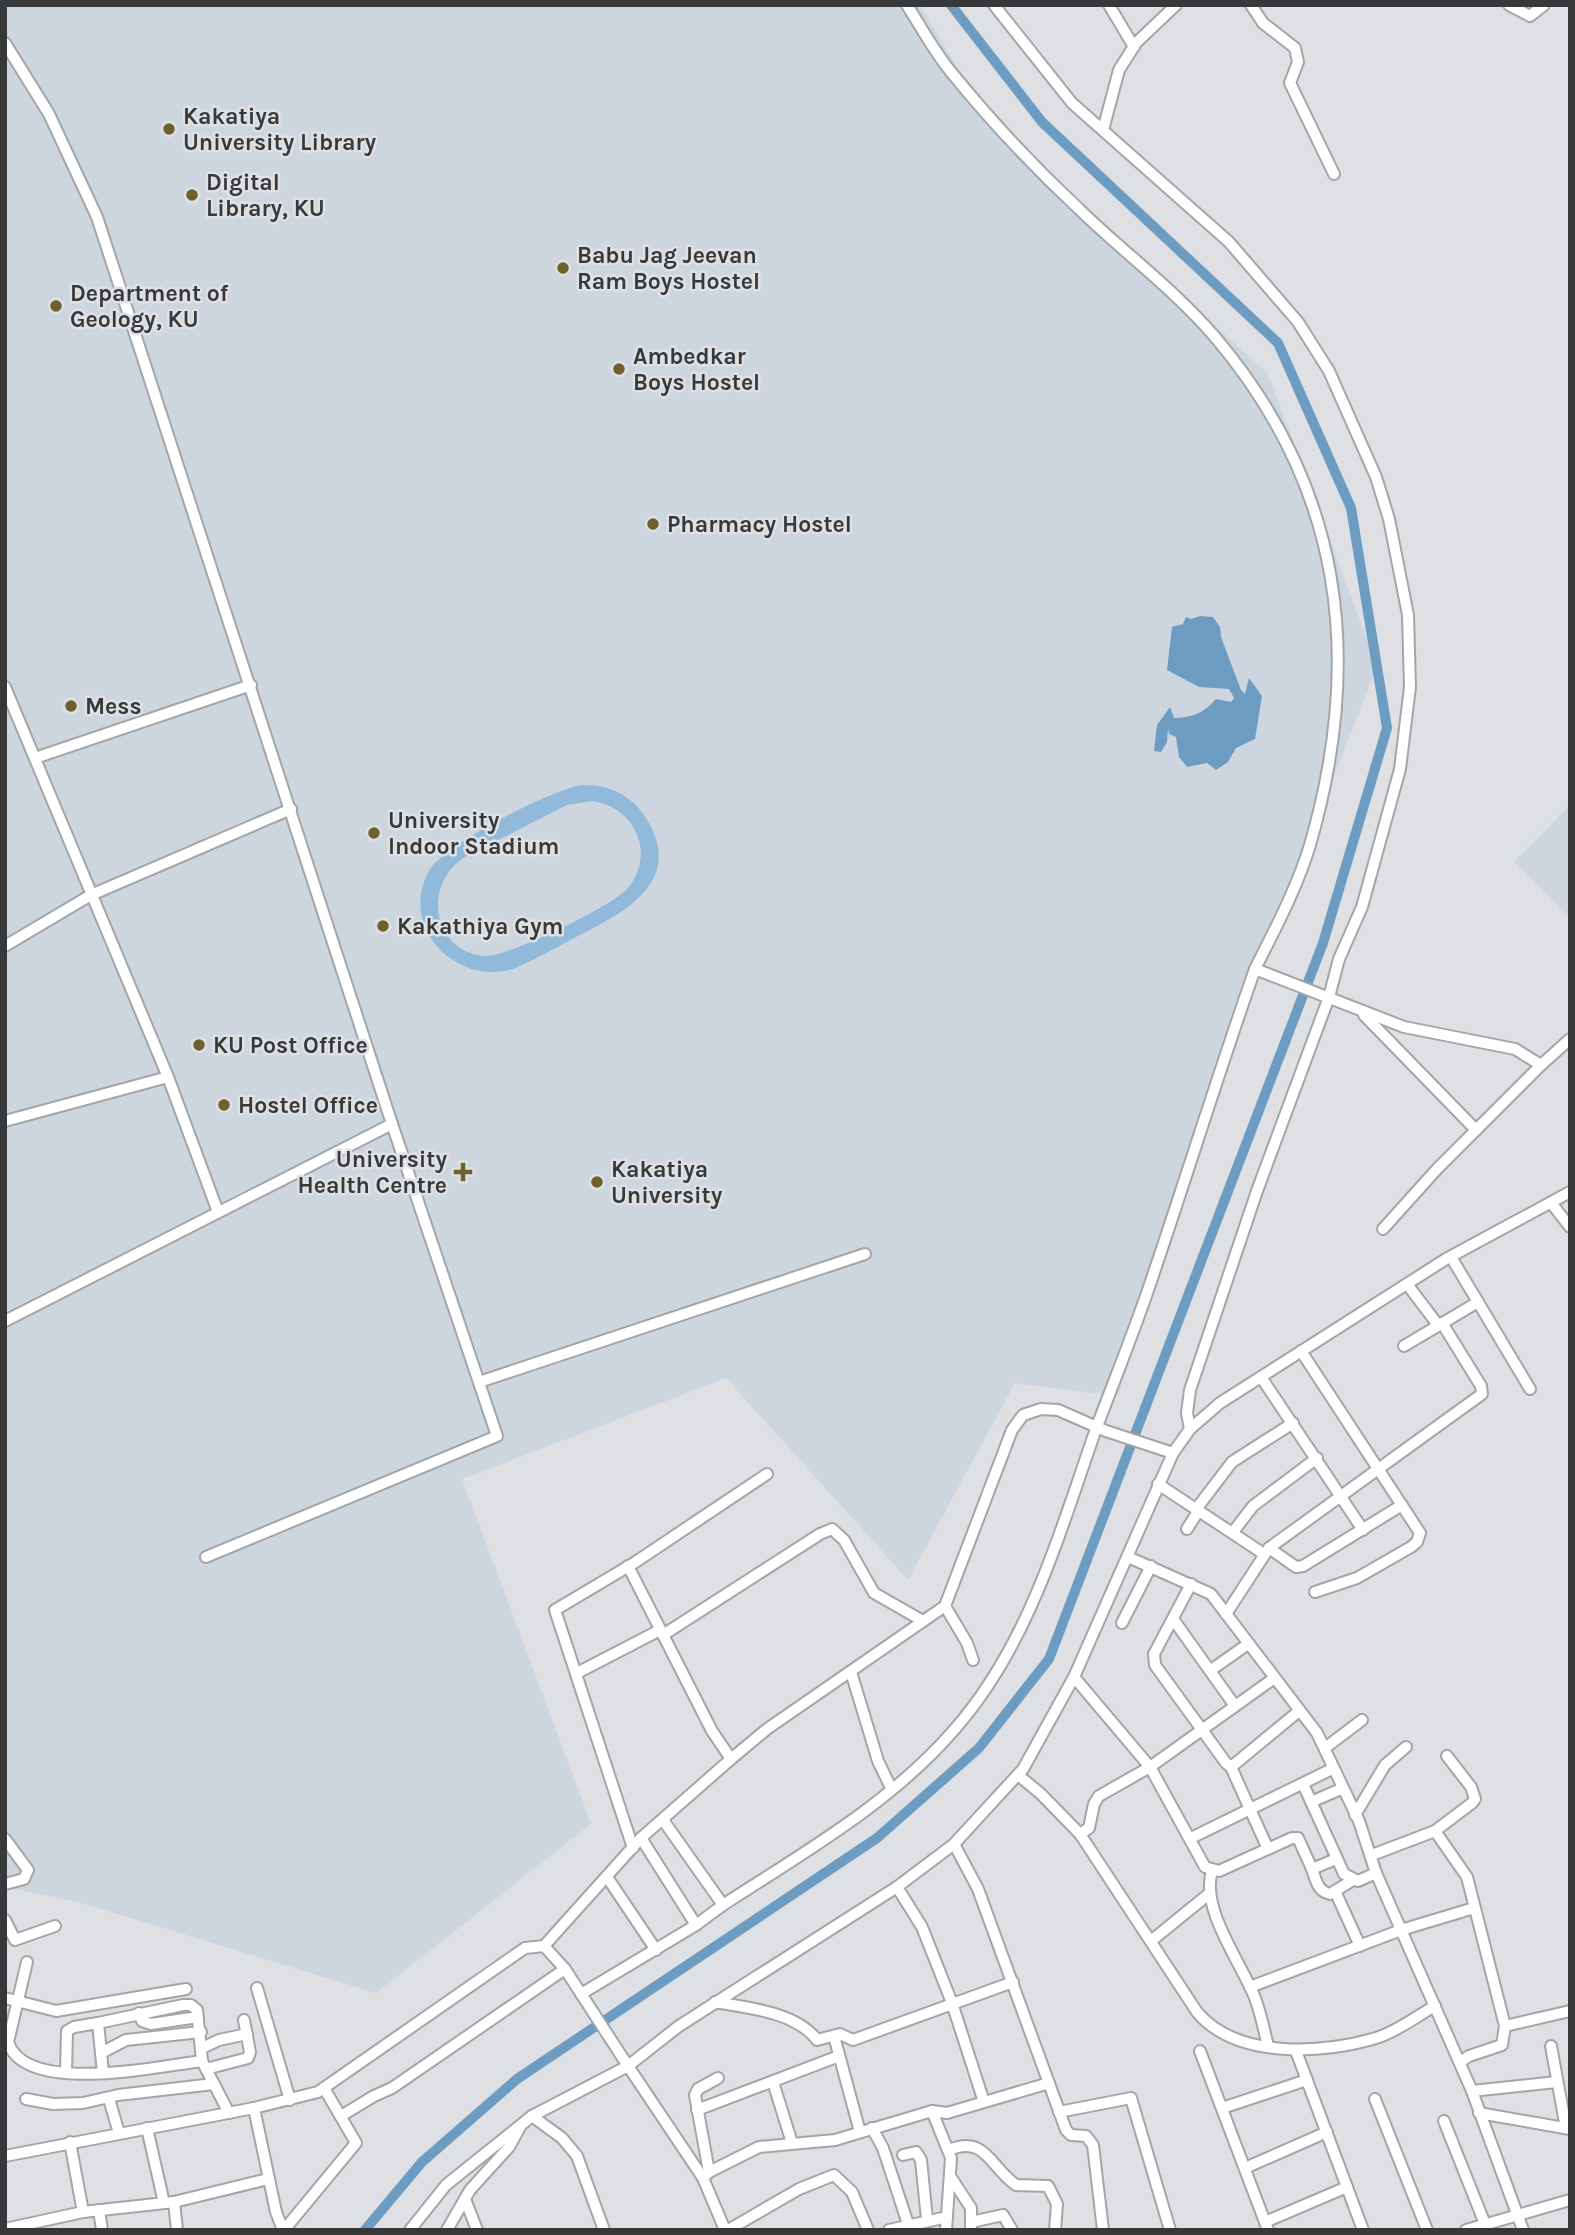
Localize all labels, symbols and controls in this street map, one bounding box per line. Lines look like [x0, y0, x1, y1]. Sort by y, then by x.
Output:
place label: Kakatiya University Library [183, 103, 377, 156]
marker: Kakatiya University Library [161, 121, 177, 137]
place label: Digital Library, KU [206, 169, 325, 222]
marker: Digital Library, KU [184, 187, 200, 203]
place label: Babu Jag Jeevan Ram Boys Hostel [577, 242, 760, 295]
marker: Babu Jag Jeevan Ram Boys Hostel [555, 260, 571, 276]
place label: Department of Geology, KU [70, 280, 229, 333]
marker: Department of Geology, KU [48, 298, 64, 314]
place label: Ambedkar Boys Hostel [633, 343, 760, 396]
marker: Ambedkar Boys Hostel [611, 361, 627, 377]
place label: Pharmacy Hostel [667, 511, 852, 538]
marker: Pharmacy Hostel [645, 516, 661, 532]
place label: Mess [85, 693, 142, 720]
marker: Mess [63, 698, 79, 714]
place label: University Indoor Stadium [388, 807, 559, 860]
marker: University Indoor Stadium [366, 825, 382, 841]
place label: Kakathiya Gym [397, 913, 563, 940]
marker: Kakathiya Gym [375, 918, 391, 934]
place label: KU Post Office [213, 1032, 368, 1059]
marker: KU Post Office [191, 1037, 207, 1053]
place label: Hostel Office [238, 1092, 378, 1119]
marker: Hostel Office [216, 1097, 232, 1113]
place label: University Health Centre [298, 1146, 447, 1199]
place label: Kakatiya University [611, 1156, 723, 1209]
marker: University Health Centre [453, 1162, 473, 1182]
marker: Kakatiya University [589, 1174, 605, 1190]

